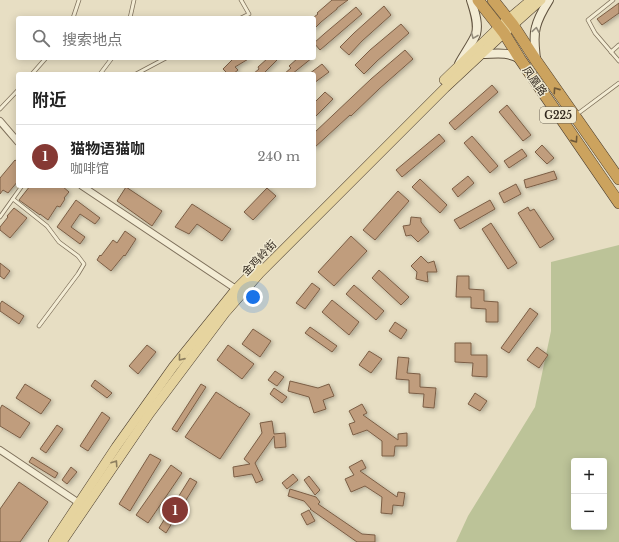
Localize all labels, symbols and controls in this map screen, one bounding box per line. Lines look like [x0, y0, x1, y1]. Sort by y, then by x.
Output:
search box [16, 16, 316, 60]
icon: search [30, 27, 52, 49]
one-way arrow [531, 27, 540, 33]
text: 搜索地点 [62, 30, 122, 49]
one-way arrow [470, 32, 478, 39]
street label: 凤凰路 [520, 63, 550, 99]
one-way arrow [553, 87, 561, 94]
text: 附近 [32, 90, 66, 111]
road number: G225 [540, 107, 576, 123]
one-way arrow [570, 136, 578, 143]
text: 猫物语猫咖 [70, 139, 145, 158]
text: 1 [42, 148, 48, 165]
text: 240 m [257, 148, 300, 165]
text: 咖啡馆 [70, 160, 109, 177]
street label: 金鸡岭街 [239, 237, 279, 279]
your location [243, 287, 263, 307]
one-way arrow [179, 353, 186, 360]
map controls [571, 458, 607, 530]
button: + [571, 458, 607, 494]
one-way arrow [110, 460, 118, 467]
button: − [571, 494, 607, 530]
pin: 1 [162, 495, 188, 525]

